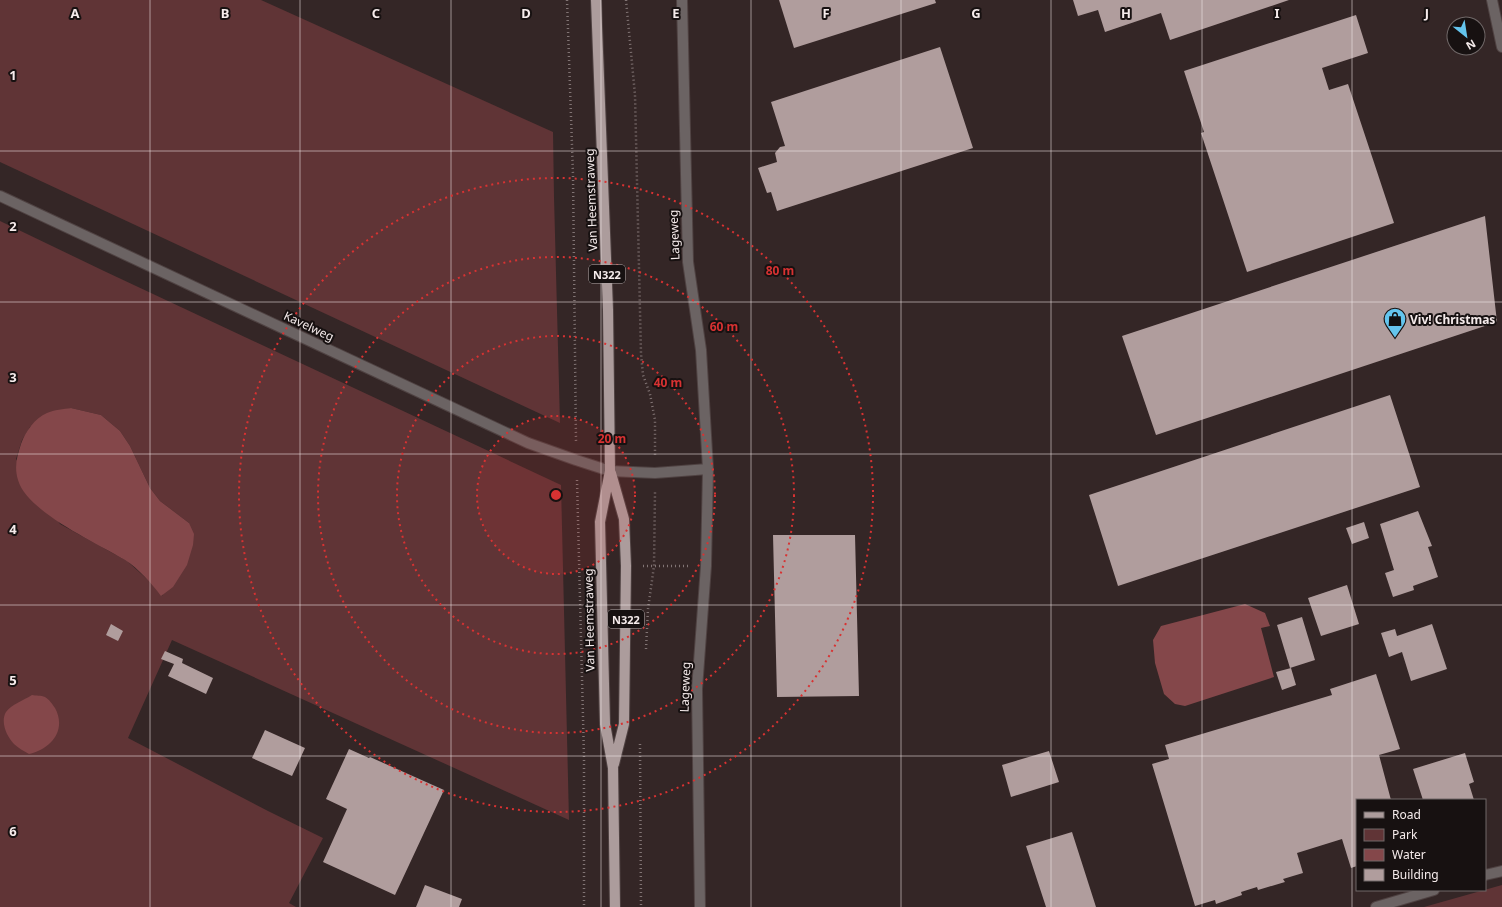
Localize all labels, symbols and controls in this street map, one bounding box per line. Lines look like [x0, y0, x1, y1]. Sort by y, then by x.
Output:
text: A [71, 4, 80, 22]
text: B [221, 4, 229, 22]
text: C [372, 4, 380, 22]
text: D [521, 4, 531, 22]
text: E [672, 4, 680, 22]
text: F [822, 4, 830, 22]
text: G [971, 4, 981, 22]
text: H [1121, 4, 1131, 22]
text: I [1274, 4, 1280, 22]
text: J [1424, 4, 1429, 22]
north arrow [1446, 16, 1486, 56]
text: N [1464, 36, 1479, 54]
text: 1 [9, 66, 17, 84]
street label: Van Heemstraweg [581, 148, 601, 252]
street label: Lageweg [665, 209, 683, 261]
text: 2 [9, 217, 17, 235]
text: 80 m [766, 262, 794, 279]
road number: N322 [589, 265, 625, 283]
shop icon: Viv! Christmas [1382, 306, 1408, 339]
street label: Kavelweg [281, 307, 337, 345]
place label: Viv! Christmas [1410, 311, 1495, 328]
text: 60 m [710, 318, 738, 335]
text: 3 [9, 368, 17, 386]
text: 40 m [654, 374, 682, 391]
text: 20 m [598, 430, 626, 447]
centre of rings [549, 488, 563, 502]
text: 4 [9, 520, 17, 538]
street label: Van Heemstraweg [580, 568, 598, 672]
road number: N322 [608, 610, 644, 628]
street label: Lageweg [676, 661, 694, 713]
text: 5 [9, 671, 17, 689]
legend [1356, 799, 1486, 891]
text: Road [1392, 806, 1421, 823]
text: 6 [9, 822, 17, 840]
text: Park [1392, 826, 1418, 843]
text: Water [1392, 846, 1426, 863]
text: Building [1392, 866, 1439, 883]

